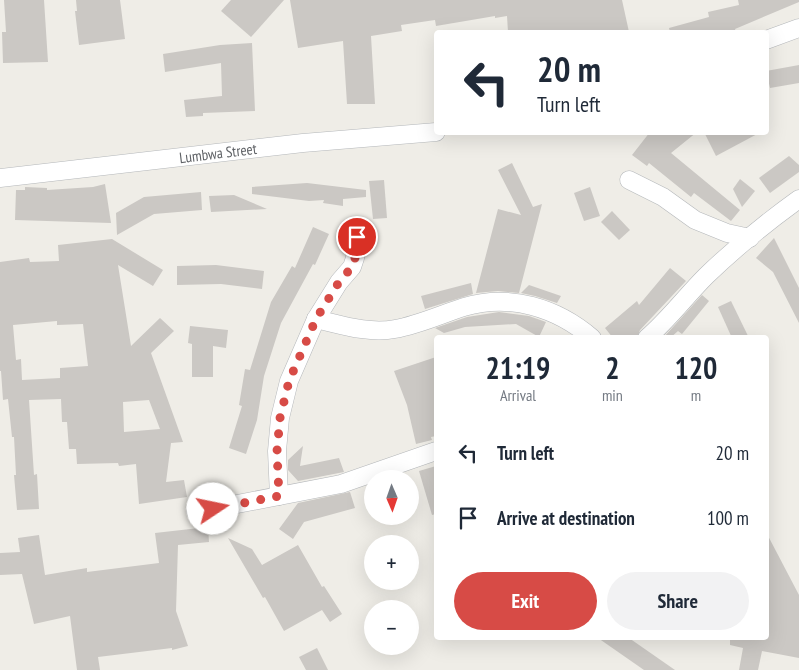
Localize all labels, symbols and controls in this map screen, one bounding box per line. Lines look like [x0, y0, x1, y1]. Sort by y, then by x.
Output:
text: 20 m [537, 46, 601, 92]
icon: left [454, 50, 519, 115]
text: Turn left [537, 90, 601, 118]
street label: Lumbwa Street [178, 139, 258, 167]
pin [336, 216, 378, 258]
icon: arrive [343, 223, 371, 251]
text: 21:19 [486, 348, 550, 387]
text: 2 [605, 348, 620, 387]
text: 120 [674, 348, 717, 387]
text: Arrival [500, 385, 536, 405]
text: min [602, 385, 623, 405]
text: m [691, 385, 701, 405]
icon: left [454, 439, 482, 467]
text: Turn left [497, 441, 554, 465]
text: 20 m [716, 441, 749, 465]
north arrow [364, 470, 419, 525]
map controls [364, 470, 419, 655]
position arrow [186, 482, 238, 534]
icon: arrive [454, 504, 482, 532]
text: Arrive at destination [497, 506, 635, 530]
text: 100 m [707, 506, 749, 530]
button: + [364, 535, 419, 590]
button: Exit [454, 572, 597, 630]
button: Share [607, 572, 749, 630]
button: − [364, 600, 419, 655]

